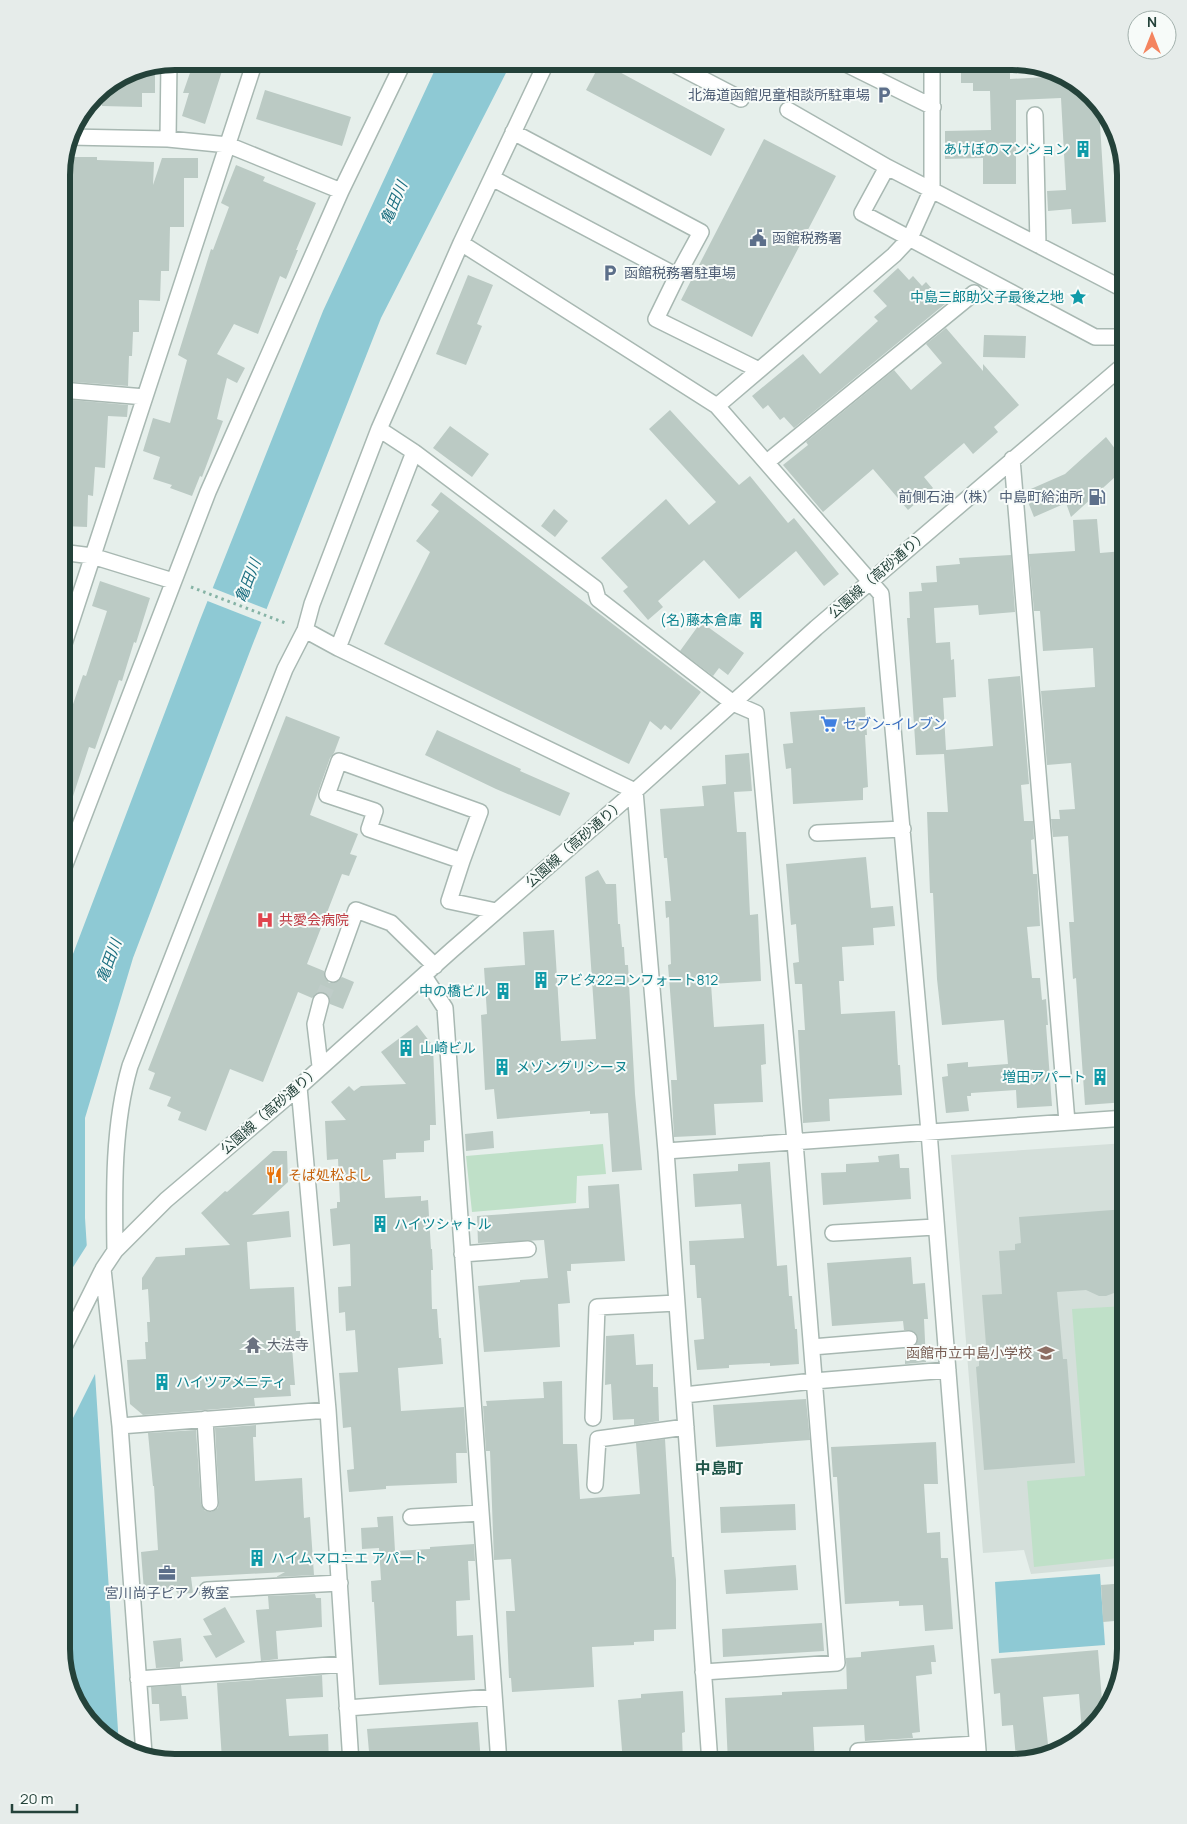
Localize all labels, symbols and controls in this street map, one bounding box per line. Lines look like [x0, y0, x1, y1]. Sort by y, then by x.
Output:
north arrow [1127, 10, 1177, 60]
text: N [1147, 12, 1157, 31]
place label: 北海道函館児童相談所駐車場 [688, 85, 870, 104]
parking icon: 北海道函館児童相談所駐車場 [874, 85, 894, 105]
place label: あけぼのマンション [943, 139, 1069, 158]
building icon: あけぼのマンション [1073, 139, 1093, 159]
water label: 亀田川 [375, 176, 413, 228]
public building icon: 函館税務署 [748, 228, 768, 248]
place label: 函館税務署 [772, 228, 842, 247]
parking icon: 函館税務署駐車場 [600, 263, 620, 283]
place label: 函館税務署駐車場 [624, 263, 736, 282]
place label: 中島三郎助父子最後之地 [910, 287, 1064, 306]
place icon: 中島三郎助父子最後之地 [1068, 287, 1088, 307]
place label: 前側石油（株） 中島町給油所 [898, 487, 1083, 506]
fuel station icon: 前側石油（株） 中島町給油所 [1087, 487, 1107, 507]
street label: 公園線（高砂通り） [824, 525, 931, 622]
water label: 亀田川 [230, 554, 266, 606]
place label: (名)藤本倉庫 [660, 610, 742, 629]
building icon: (名)藤本倉庫 [746, 610, 766, 630]
supermarket icon: セブン-イレブン [819, 714, 839, 734]
place label: セブン-イレブン [843, 714, 947, 733]
street label: 公園線（高砂通り） [521, 794, 628, 891]
hospital icon: 共愛会病院 [255, 910, 275, 930]
place label: 共愛会病院 [279, 910, 349, 929]
water label: 亀田川 [91, 934, 127, 986]
building icon: アビタ22コンフォート812 [531, 970, 551, 990]
place label: アビタ22コンフォート812 [555, 970, 718, 989]
place label: 中の橋ビル [419, 981, 489, 1000]
building icon: 中の橋ビル [493, 981, 513, 1001]
building icon: 山崎ビル [396, 1038, 416, 1058]
place label: 山崎ビル [420, 1038, 476, 1057]
building icon: メゾングリシーヌ [492, 1057, 512, 1077]
place label: メゾングリシーヌ [516, 1057, 628, 1076]
street label: 公園線（高砂通り） [216, 1061, 323, 1158]
place label: 増田アパート [1002, 1067, 1086, 1086]
building icon: 増田アパート [1090, 1067, 1110, 1087]
restaurant icon: そば処松よし [264, 1165, 284, 1185]
place label: そば処松よし [288, 1165, 372, 1184]
building icon: ハイツシャトル [370, 1214, 390, 1234]
place label: ハイツシャトル [394, 1214, 492, 1233]
temple icon: 大法寺 [243, 1335, 263, 1355]
place label: 大法寺 [267, 1335, 309, 1354]
place label: 函館市立中島小学校 [906, 1343, 1032, 1362]
school or university icon: 函館市立中島小学校 [1036, 1343, 1056, 1363]
building icon: ハイツアメニティ [152, 1372, 172, 1392]
place label: ハイツアメニティ [176, 1372, 286, 1391]
district label: 中島町 [695, 1457, 743, 1479]
building icon: ハイムマロニエ アパート [247, 1548, 267, 1568]
place label: ハイムマロニエ アパート [271, 1548, 427, 1567]
office icon: 宮川尚子ピアノ教室 [157, 1563, 177, 1583]
place label: 宮川尚子ピアノ教室 [105, 1583, 229, 1602]
scale bar [12, 1782, 78, 1814]
text: 20 m [20, 1788, 53, 1809]

